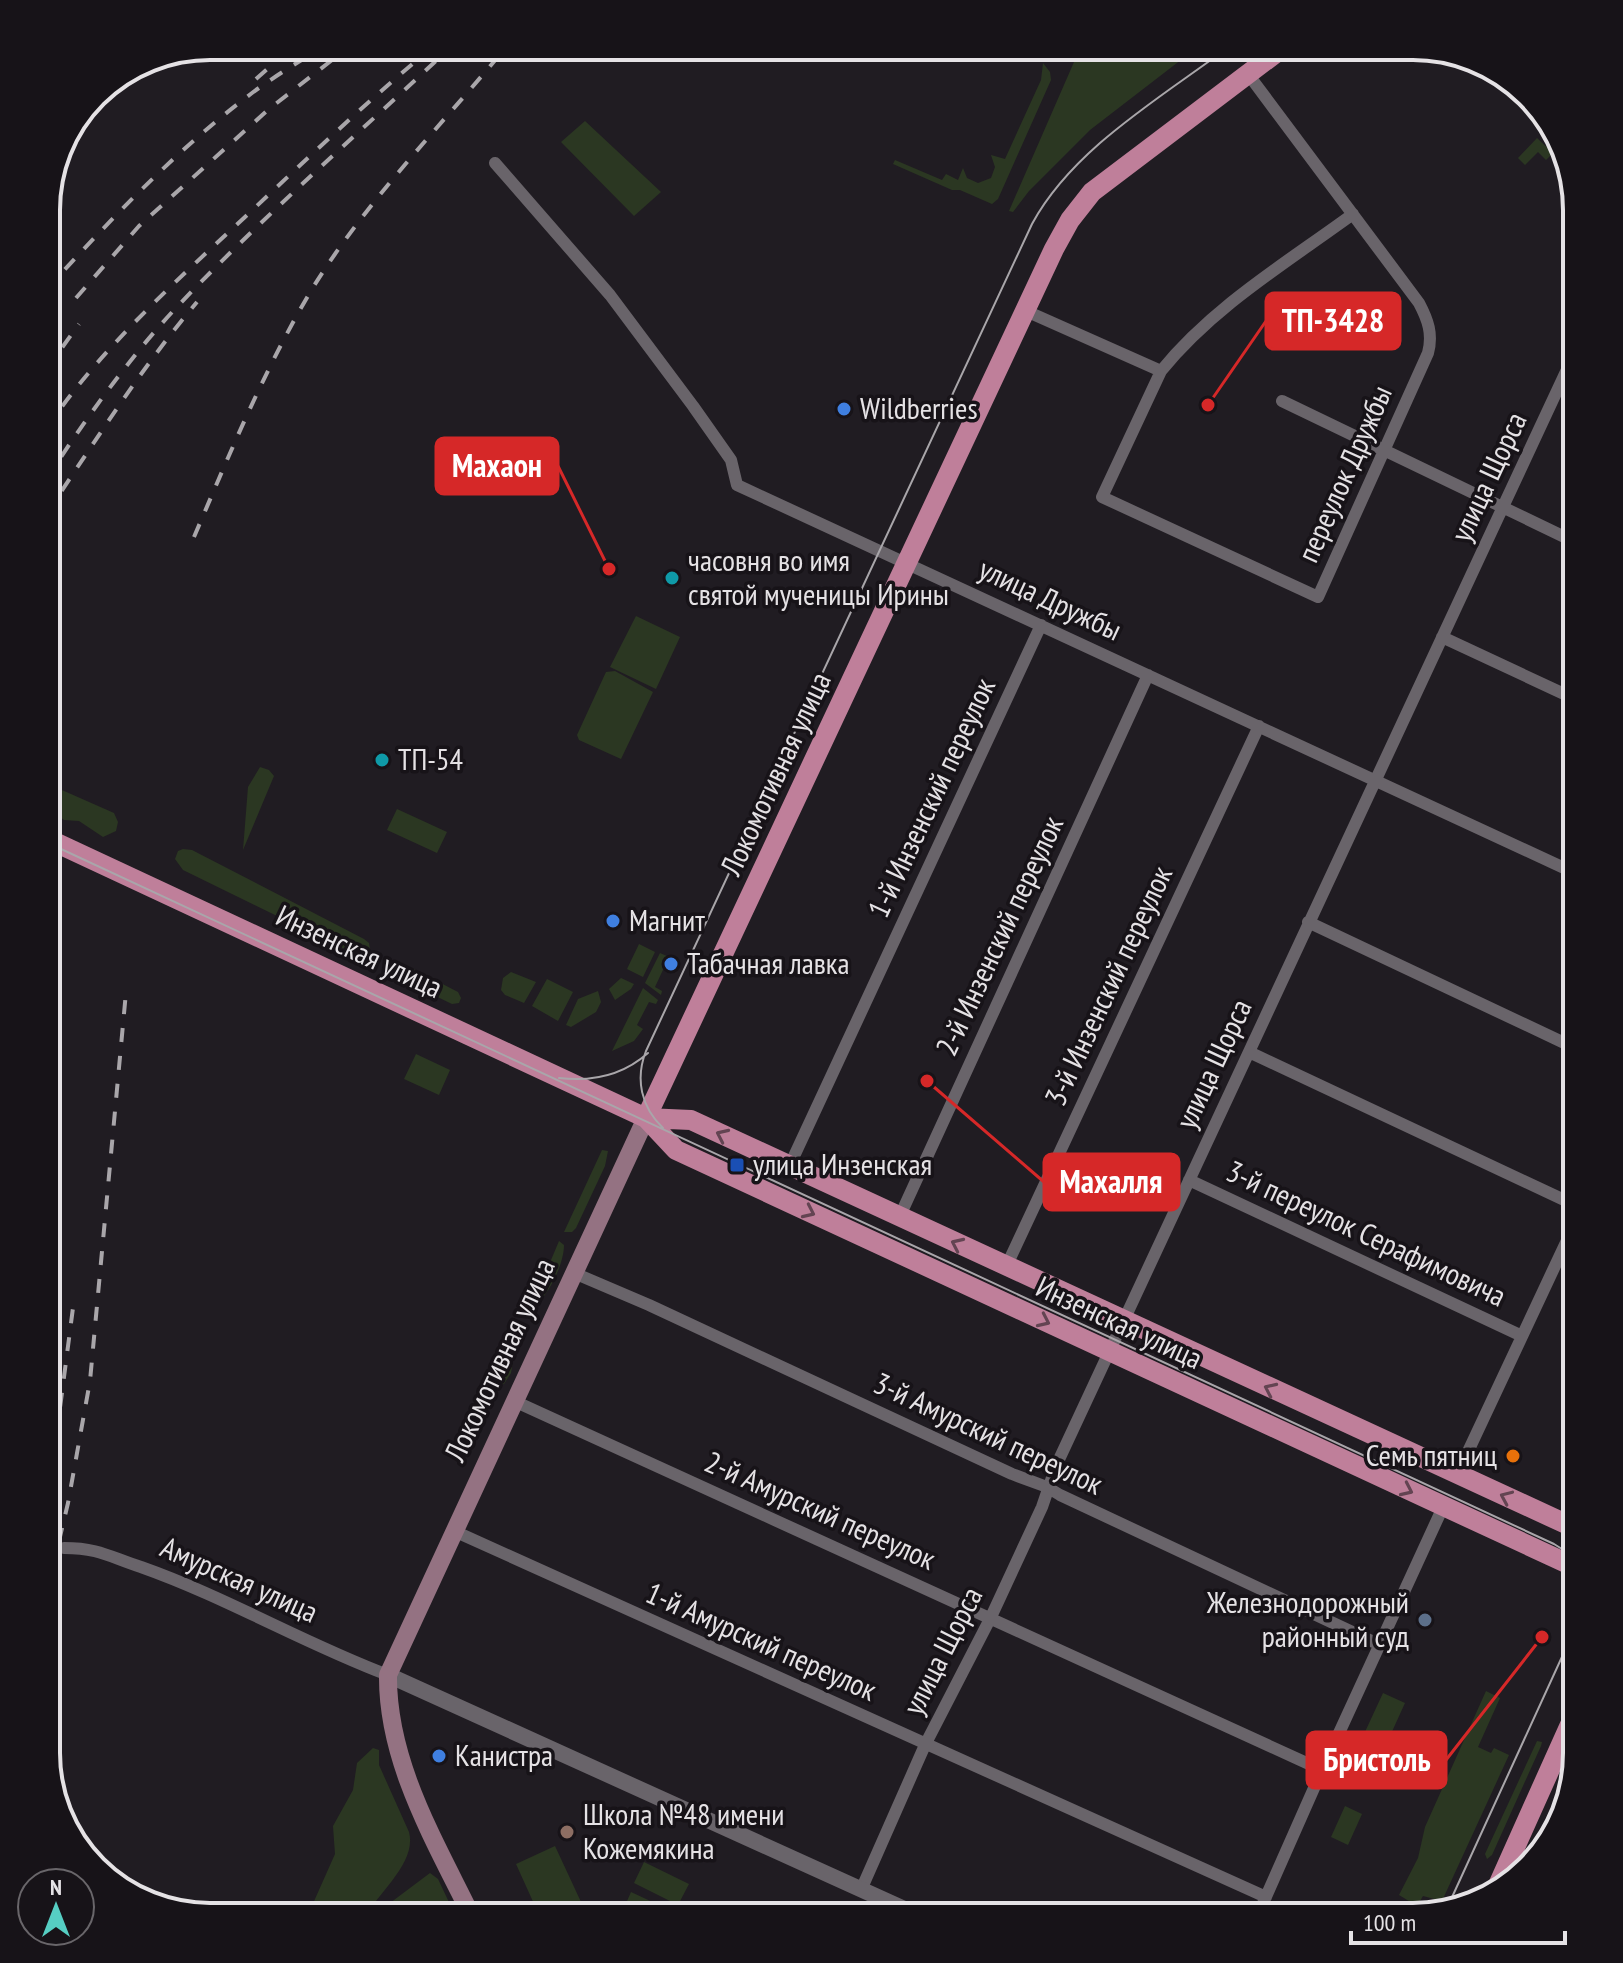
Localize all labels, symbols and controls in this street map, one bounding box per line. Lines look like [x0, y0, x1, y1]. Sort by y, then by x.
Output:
callout: ТП-3428 [1266, 293, 1400, 349]
text: ТП-3428 [1282, 299, 1384, 341]
street label: переулок Дружбы [1287, 379, 1400, 568]
place label: Wildberries [860, 388, 978, 427]
marker: Wildberries [835, 400, 853, 418]
street label: улица Щорса [1441, 405, 1535, 547]
callout: Махаон [436, 438, 558, 494]
text: Махаон [452, 444, 542, 486]
place label: часовня во имя святой мученицы Ирины [688, 540, 949, 613]
street label: улица Дружбы [973, 549, 1128, 649]
marker: часовня во имя святой мученицы Ирины [663, 569, 681, 587]
street label: Локомотивная улица [710, 666, 839, 882]
street label: 1-й Инзенский переулок [858, 671, 1003, 923]
place label: ТП-54 [398, 739, 463, 778]
marker: ТП-54 [373, 751, 391, 769]
street label: 2-й Инзенский переулок [926, 809, 1071, 1061]
street label: 3-й Инзенский переулок [1035, 859, 1180, 1111]
street label: Инзенская улица [270, 895, 449, 1006]
place label: Магнит [629, 900, 705, 939]
marker: Магнит [604, 912, 622, 930]
place label: Табачная лавка [687, 943, 849, 982]
marker: Табачная лавка [662, 955, 680, 973]
street label: улица Щорса [1166, 992, 1260, 1134]
one-way arrow [715, 1129, 730, 1145]
place label: улица Инзенская [753, 1144, 932, 1183]
street label: 3-й переулок Серафимовича [1221, 1151, 1513, 1315]
callout: Махалля [1044, 1154, 1179, 1210]
marker: улица Инзенская [728, 1156, 746, 1174]
text: Махалля [1060, 1160, 1162, 1202]
one-way arrow [800, 1202, 815, 1218]
one-way arrow [951, 1238, 966, 1254]
street label: Локомотивная улица [434, 1252, 563, 1468]
street label: Инзенская улица [1030, 1266, 1209, 1377]
one-way arrow [1036, 1312, 1051, 1328]
street label: 3-й Амурский переулок [868, 1363, 1110, 1503]
one-way arrow [1263, 1383, 1278, 1399]
place label: Семь пятниц [1366, 1435, 1497, 1474]
street label: 2-й Амурский переулок [699, 1441, 942, 1578]
marker: Семь пятниц [1504, 1447, 1522, 1465]
one-way arrow [1399, 1480, 1414, 1496]
one-way arrow [1500, 1491, 1514, 1507]
street label: Амурская улица [155, 1527, 324, 1631]
street label: 1-й Амурский переулок [640, 1572, 883, 1709]
street label: улица Щорса [893, 1580, 990, 1721]
place label: Железнодорожный районный суд [1206, 1582, 1409, 1655]
marker: Железнодорожный районный суд [1416, 1611, 1434, 1629]
callout: Бристоль [1307, 1732, 1446, 1788]
place label: Канистра [455, 1735, 553, 1774]
text: Бристоль [1323, 1738, 1431, 1780]
marker: Канистра [430, 1747, 448, 1765]
place label: Школа №48 имени Кожемякина [583, 1794, 784, 1867]
marker: Школа №48 имени Кожемякина [558, 1823, 576, 1841]
north arrow [16, 1867, 96, 1947]
text: N [50, 1873, 62, 1901]
scale bar [1351, 1895, 1565, 1945]
text: 100 m [1363, 1907, 1416, 1938]

